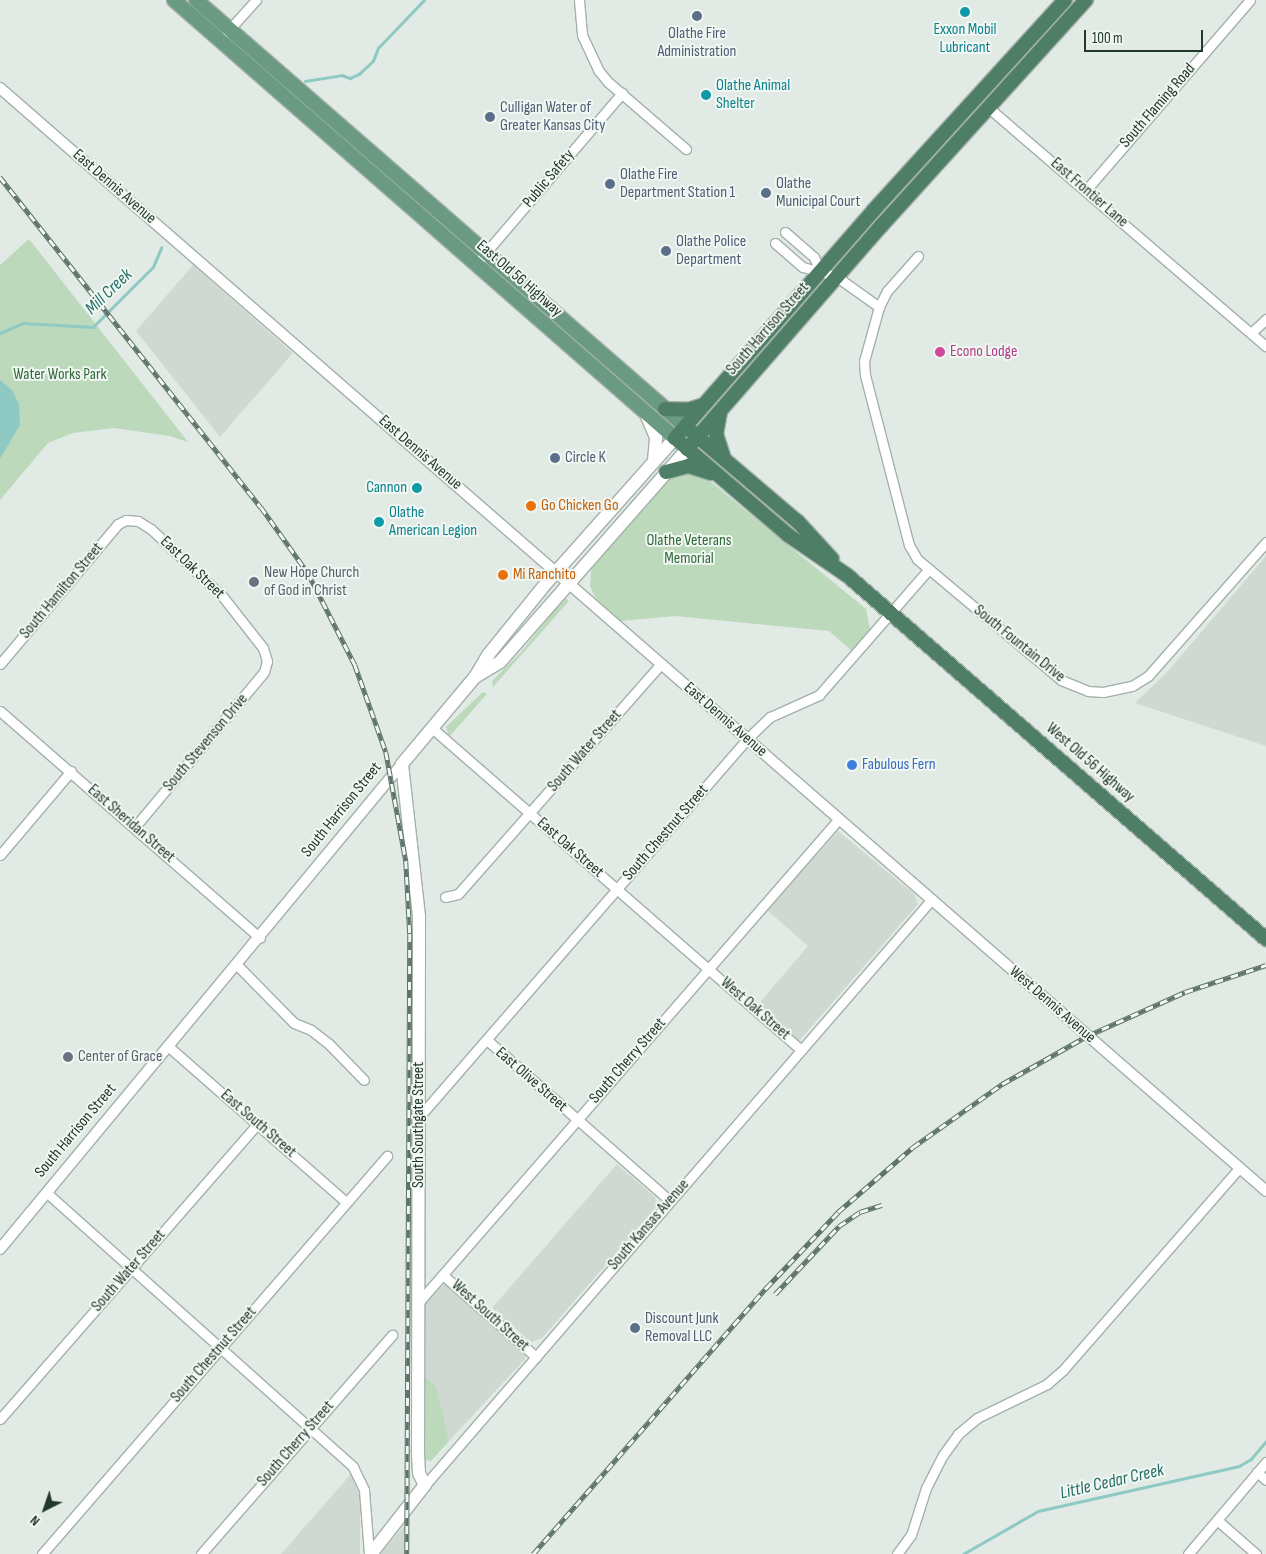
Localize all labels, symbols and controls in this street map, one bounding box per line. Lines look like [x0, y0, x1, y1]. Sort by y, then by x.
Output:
marker: Exxon Mobil Lubricant [959, 6, 971, 18]
marker: Olathe Fire Administration [691, 10, 703, 22]
place label: Exxon Mobil Lubricant [933, 20, 997, 58]
scale bar [1086, 20, 1205, 52]
place label: Olathe Fire Administration [658, 24, 736, 62]
text: 100 m [1092, 29, 1123, 48]
street label: South Flaming Road [1116, 60, 1200, 152]
place label: Olathe Animal Shelter [716, 76, 790, 114]
marker: Olathe Animal Shelter [700, 89, 712, 101]
place label: Culligan Water of Greater Kansas City [500, 98, 605, 136]
marker: Culligan Water of Greater Kansas City [484, 111, 496, 123]
street label: East Dennis Avenue [68, 146, 160, 228]
street label: Public Safety [519, 146, 579, 212]
street label: East Frontier Lane [1046, 154, 1132, 232]
place label: Olathe Fire Department Station 1 [620, 165, 735, 203]
place label: Olathe Municipal Court [776, 174, 860, 212]
marker: Olathe Fire Department Station 1 [604, 178, 616, 190]
marker: Olathe Municipal Court [760, 187, 772, 199]
place label: Olathe Police Department [676, 232, 746, 270]
street label: East Old 56 Highway [472, 237, 566, 321]
marker: Olathe Police Department [660, 245, 672, 257]
water label: Mill Creek [81, 264, 137, 320]
street label: South Harrison Street [723, 279, 813, 379]
place label: Econo Lodge [950, 342, 1017, 362]
marker: Econo Lodge [934, 346, 946, 358]
park label: Water Works Park [13, 365, 107, 385]
street label: East Dennis Avenue [374, 412, 466, 494]
place label: Circle K [565, 448, 606, 468]
marker: Circle K [549, 452, 561, 464]
place label: Cannon [366, 478, 407, 498]
marker: Cannon [411, 482, 423, 494]
place label: Go Chicken Go [541, 496, 619, 516]
marker: Go Chicken Go [525, 500, 537, 512]
place label: Olathe American Legion [389, 503, 477, 541]
marker: Olathe American Legion [373, 516, 385, 528]
park label: Olathe Veterans Memorial [646, 531, 732, 569]
street label: East Oak Street [156, 533, 228, 603]
street label: South Hamilton Street [16, 539, 108, 643]
place label: New Hope Church of God in Christ [264, 563, 359, 601]
place label: Mi Ranchito [513, 565, 576, 585]
marker: Mi Ranchito [497, 569, 509, 581]
marker: New Hope Church of God in Christ [248, 576, 260, 588]
street label: South Fountain Drive [970, 601, 1068, 687]
street label: East Dennis Avenue [679, 679, 771, 761]
street label: South Stevenson Drive [160, 690, 252, 796]
street label: South Water Street [544, 706, 626, 796]
street label: West Old 56 Highway [1042, 719, 1138, 807]
place label: Fabulous Fern [862, 755, 936, 775]
street label: South Harrison Street [298, 759, 386, 861]
marker: Fabulous Fern [846, 759, 858, 771]
street label: East Sheridan Street [83, 781, 179, 867]
street label: South Chestnut Street [619, 781, 713, 885]
street label: East Oak Street [533, 814, 607, 882]
street label: West Dennis Avenue [1005, 962, 1099, 1048]
street label: West Oak Street [716, 974, 794, 1044]
street label: South Cherry Street [586, 1014, 670, 1108]
street label: East Olive Street [491, 1044, 571, 1116]
place label: Center of Grace [78, 1047, 162, 1067]
marker: Center of Grace [62, 1051, 74, 1063]
street label: South Southgate Street [409, 1062, 429, 1188]
street label: South Harrison Street [31, 1080, 121, 1182]
street label: East South Street [216, 1086, 300, 1162]
street label: South Kansas Avenue [604, 1176, 694, 1274]
street label: South Water Street [88, 1226, 170, 1316]
street label: West South Street [447, 1276, 533, 1356]
street label: South Chestnut Street [167, 1303, 261, 1407]
place label: Discount Junk Removal LLC [645, 1309, 719, 1347]
marker: Discount Junk Removal LLC [629, 1322, 641, 1334]
street label: South Cherry Street [254, 1397, 338, 1491]
water label: Little Cedar Creek [1058, 1460, 1166, 1504]
north arrow [20, 1484, 70, 1534]
text: N [26, 1512, 43, 1530]

